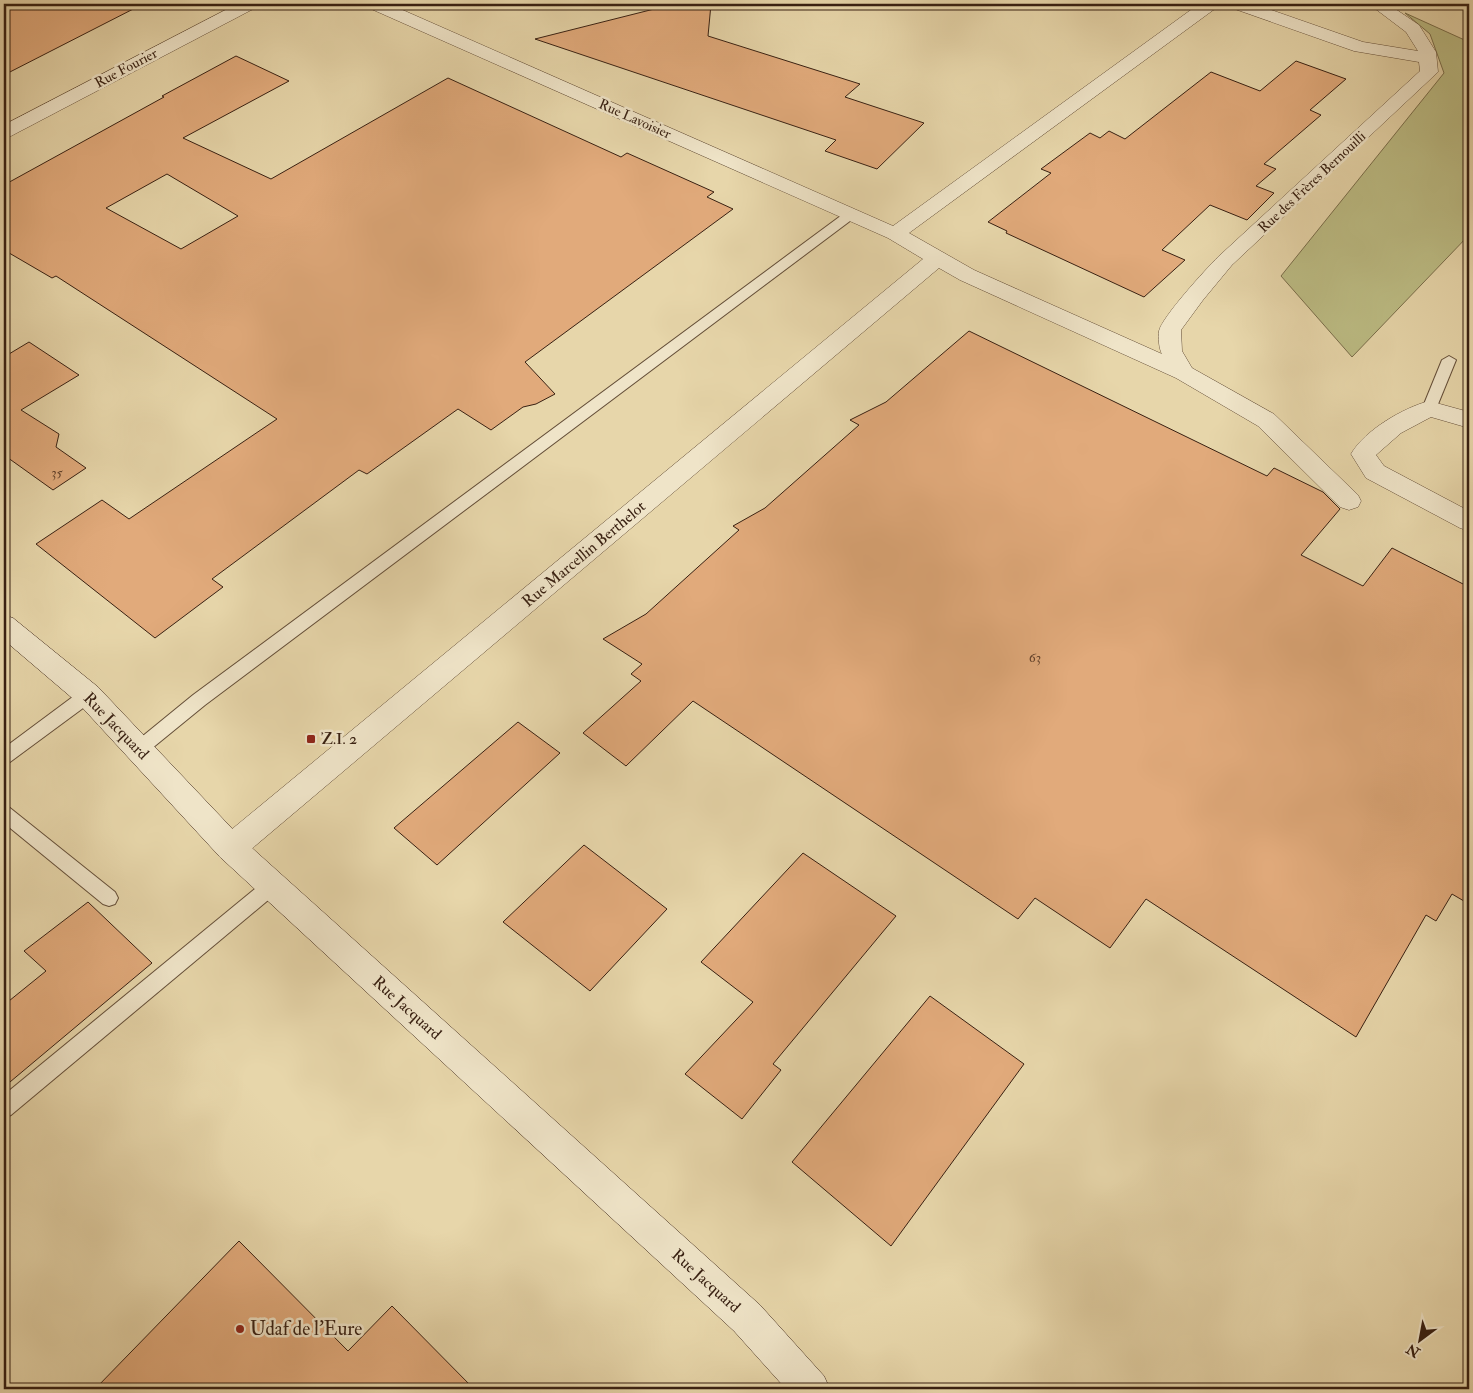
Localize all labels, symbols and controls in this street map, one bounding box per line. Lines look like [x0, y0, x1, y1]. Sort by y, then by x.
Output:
street label: Rue Fourier [92, 44, 161, 92]
street label: Rue Lavoisier [596, 95, 675, 143]
street label: Rue des Frères Bernouilli [1255, 128, 1369, 236]
house number: 35 [51, 464, 64, 481]
street label: Rue Marcellin Berthelot [518, 497, 650, 611]
house number: 63 [1029, 649, 1041, 666]
street label: Rue Jacquard [78, 688, 153, 765]
place label: Z.I. 2 [321, 729, 357, 749]
marker: Z.I. 2 [305, 733, 317, 745]
street label: Rue Jacquard [368, 972, 446, 1045]
street label: Rue Jacquard [667, 1245, 745, 1318]
north arrow [1396, 1316, 1446, 1366]
place label: Udaf de l'Eure [250, 1317, 362, 1341]
marker: Udaf de l'Eure [234, 1323, 246, 1335]
text: N [1403, 1340, 1424, 1362]

